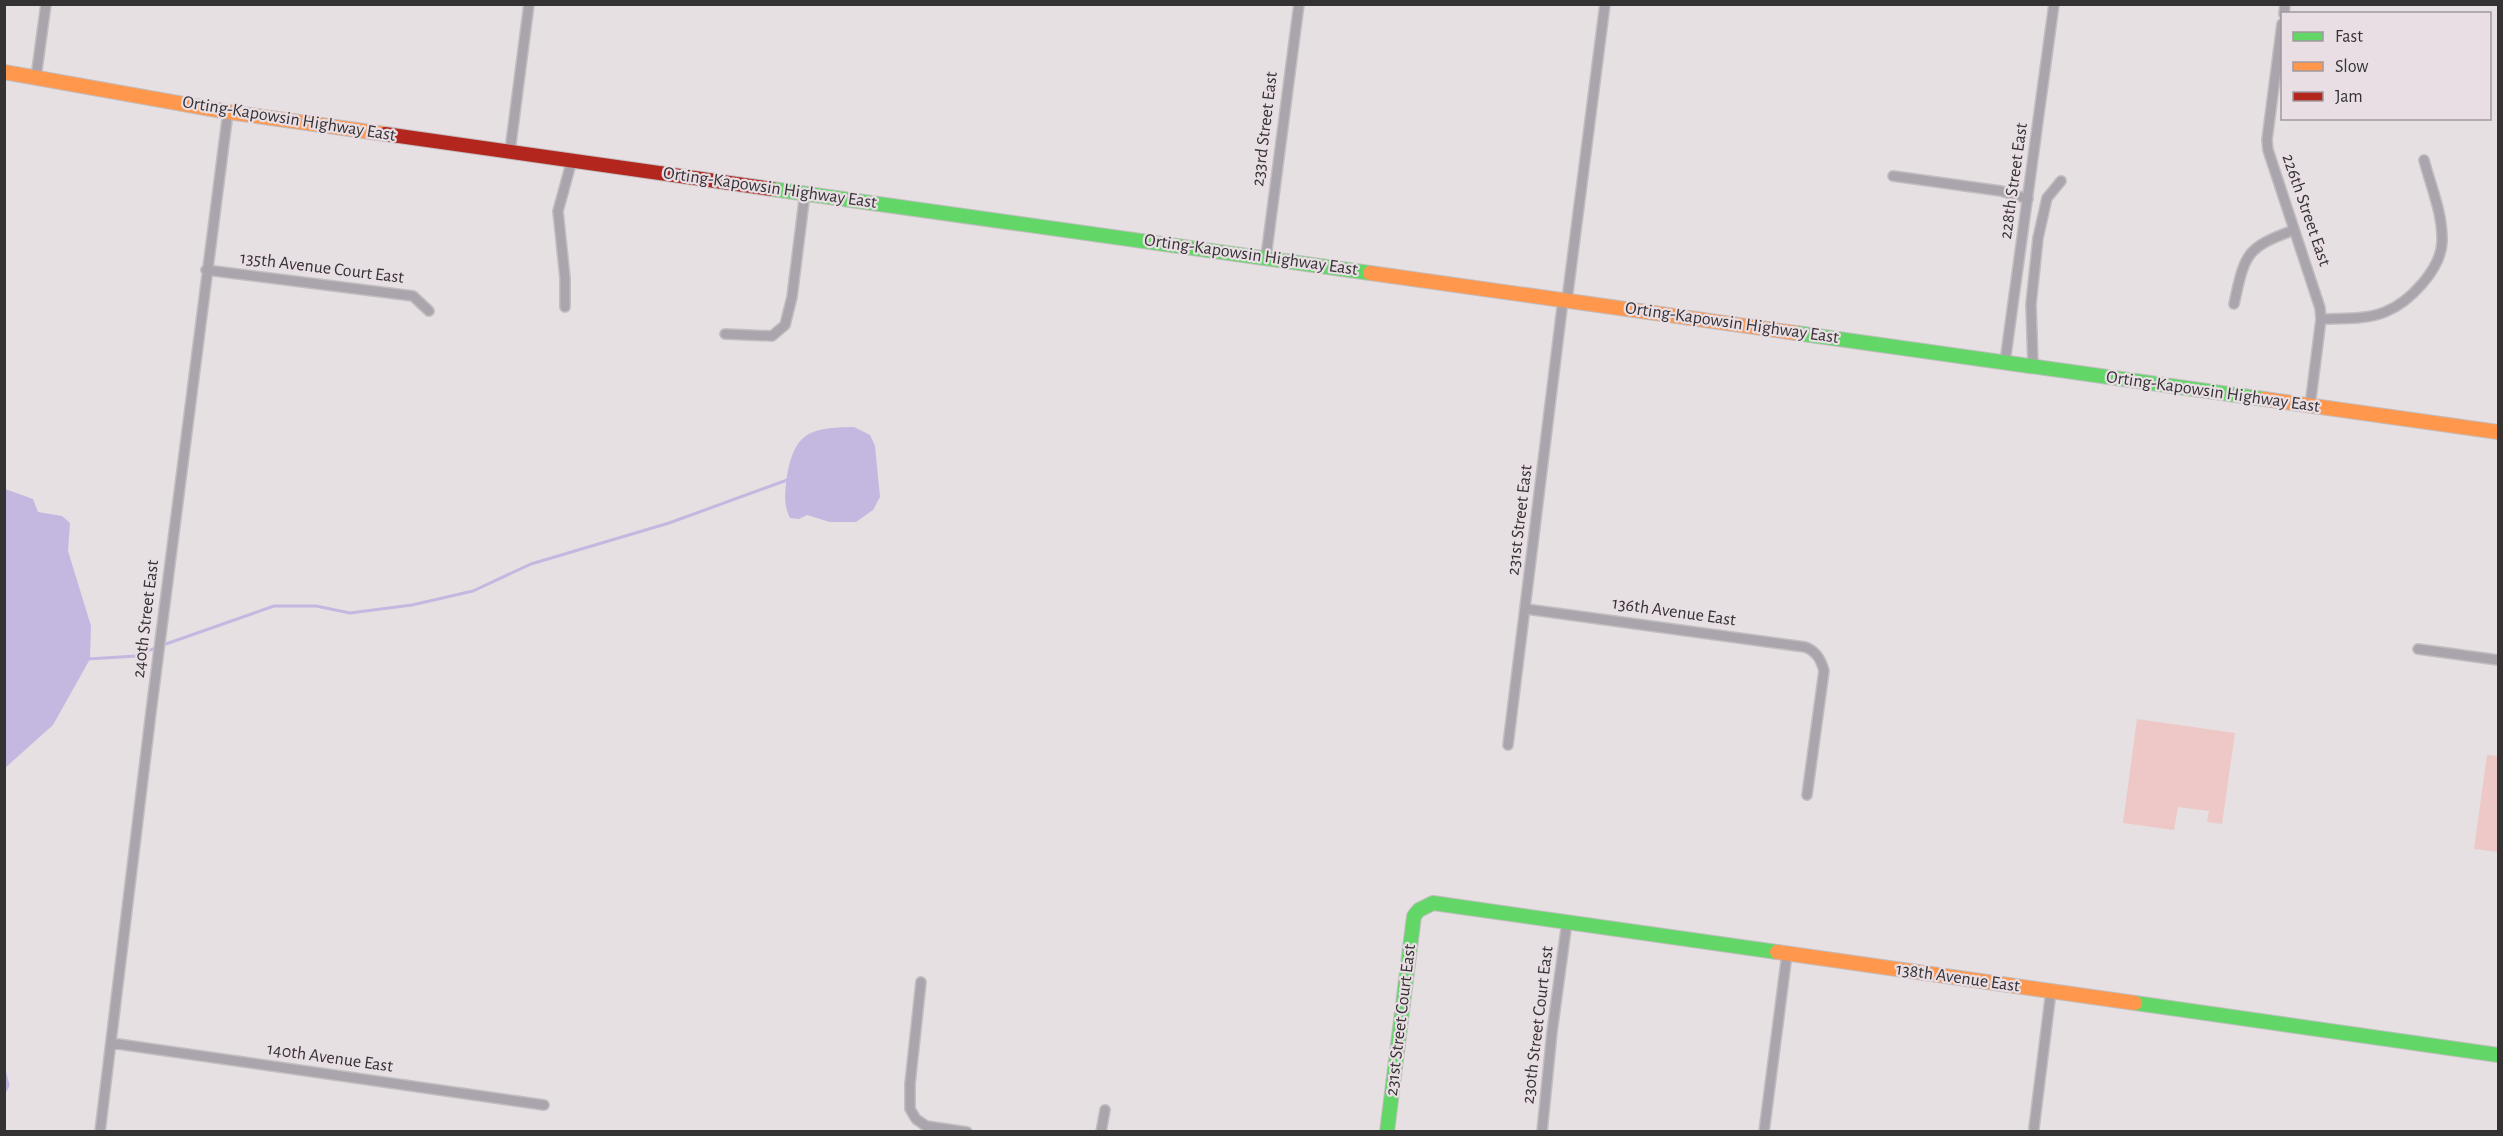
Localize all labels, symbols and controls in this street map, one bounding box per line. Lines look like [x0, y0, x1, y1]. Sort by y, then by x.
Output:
legend [2281, 12, 2491, 120]
text: Fast [2335, 28, 2363, 46]
text: Slow [2335, 58, 2368, 76]
street label: 233rd Street East [1249, 70, 1281, 187]
text: Jam [2335, 88, 2363, 106]
street label: Orting-Kapowsin Highway East [181, 93, 397, 145]
street label: 228th Street East [1997, 121, 2031, 240]
street label: 226th Street East [2278, 152, 2334, 269]
street label: Orting-Kapowsin Highway East [662, 164, 878, 212]
street label: Orting-Kapowsin Highway East [1143, 231, 1359, 279]
street label: 135th Avenue Court East [239, 249, 405, 287]
street label: Orting-Kapowsin Highway East [1624, 299, 1840, 347]
street label: Orting-Kapowsin Highway East [2105, 368, 2321, 416]
street label: 231st Street East [1504, 463, 1536, 576]
street label: 240th Street East [130, 559, 162, 679]
street label: 136th Avenue East [1611, 594, 1737, 630]
street label: 231st Street Court East [1383, 943, 1419, 1097]
street label: 230th Street Court East [1519, 945, 1557, 1105]
street label: 138th Avenue East [1895, 960, 2021, 996]
street label: 140th Avenue East [266, 1040, 394, 1076]

